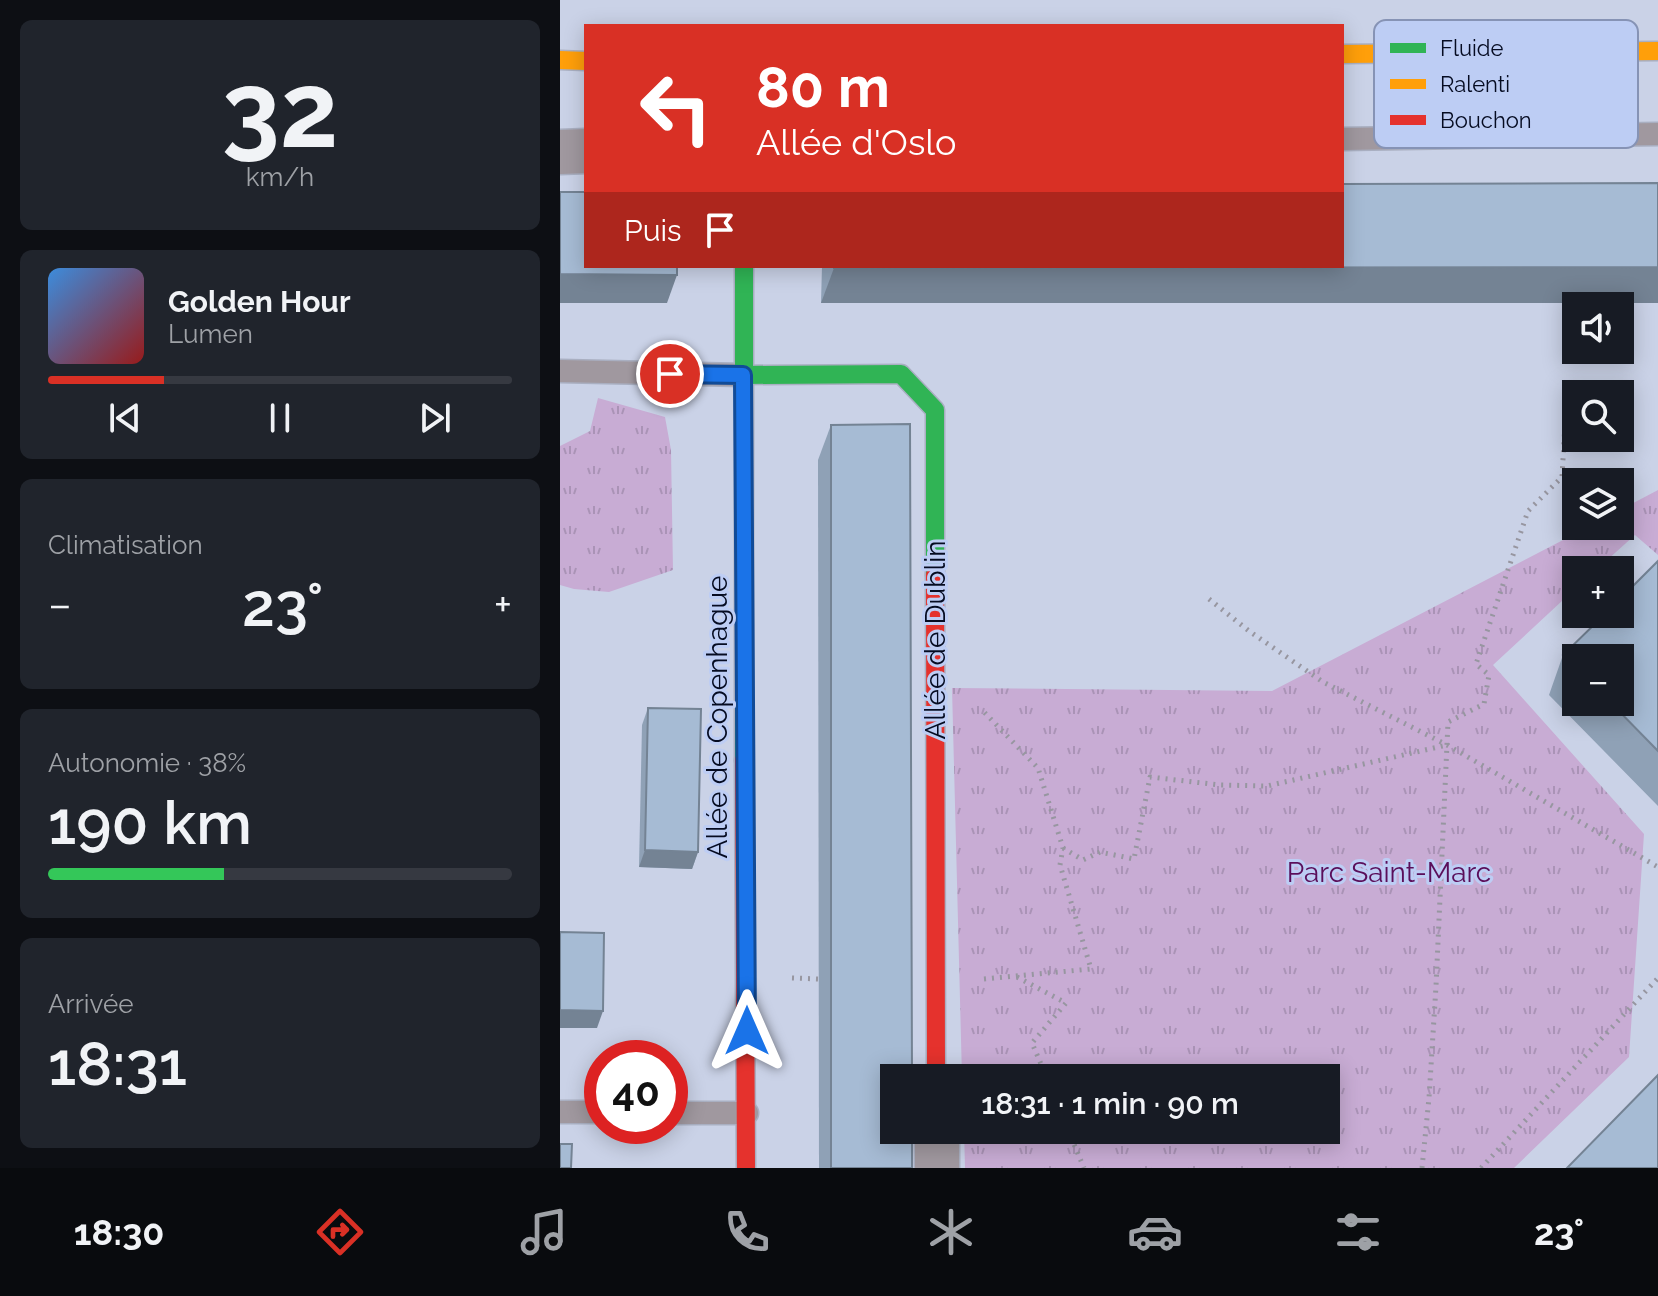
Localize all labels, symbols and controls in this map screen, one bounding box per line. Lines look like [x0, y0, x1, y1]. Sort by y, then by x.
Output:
legend [1374, 20, 1638, 148]
text: Fluide [1440, 35, 1503, 61]
text: 32 [222, 49, 338, 171]
text: 80 m [756, 54, 890, 120]
icon: left [624, 56, 728, 160]
text: Ralenti [1440, 71, 1510, 97]
text: Bouchon [1440, 107, 1532, 133]
text: Allée d'Oslo [756, 121, 956, 163]
text: km/h [246, 162, 314, 192]
icon: arrive [698, 208, 742, 252]
text: Puis [624, 213, 682, 248]
text: Golden Hour [168, 284, 351, 319]
map controls [1562, 292, 1634, 716]
button: sound [1562, 292, 1634, 364]
text: Lumen [168, 319, 253, 349]
pin [636, 340, 704, 408]
icon: arrive [648, 352, 692, 396]
button: search [1562, 380, 1634, 452]
icon: previous [103, 396, 147, 440]
icon: pause [258, 396, 302, 440]
icon: next [413, 396, 457, 440]
button: layers [1562, 468, 1634, 540]
text: Climatisation [48, 530, 203, 560]
street label: Allée de Dublin [919, 540, 952, 740]
button: + [1562, 556, 1634, 628]
text: 23° [242, 570, 323, 640]
street label: Allée de Copenhague [701, 575, 734, 859]
text: − [48, 579, 72, 630]
text: + [494, 579, 512, 630]
button: − [1562, 644, 1634, 716]
text: Autonomie · 38% [48, 748, 246, 778]
text: 190 km [48, 788, 252, 858]
park label: Parc Saint-Marc [1287, 856, 1491, 889]
text: Arrivée [48, 989, 133, 1019]
position arrow [705, 989, 789, 1073]
text: 18:31 [48, 1029, 187, 1099]
speed limit sign: 40 [584, 1040, 688, 1144]
text: 18:31 · 1 min · 90 m [981, 1086, 1239, 1121]
icon: directions [312, 1204, 368, 1260]
icon: music [516, 1204, 572, 1260]
icon: phone [719, 1204, 775, 1260]
icon: climate [923, 1204, 979, 1260]
icon: car [1127, 1204, 1183, 1260]
icon: filters [1330, 1204, 1386, 1260]
text: 18:30 [74, 1211, 164, 1253]
text: 23° [1534, 1211, 1584, 1253]

